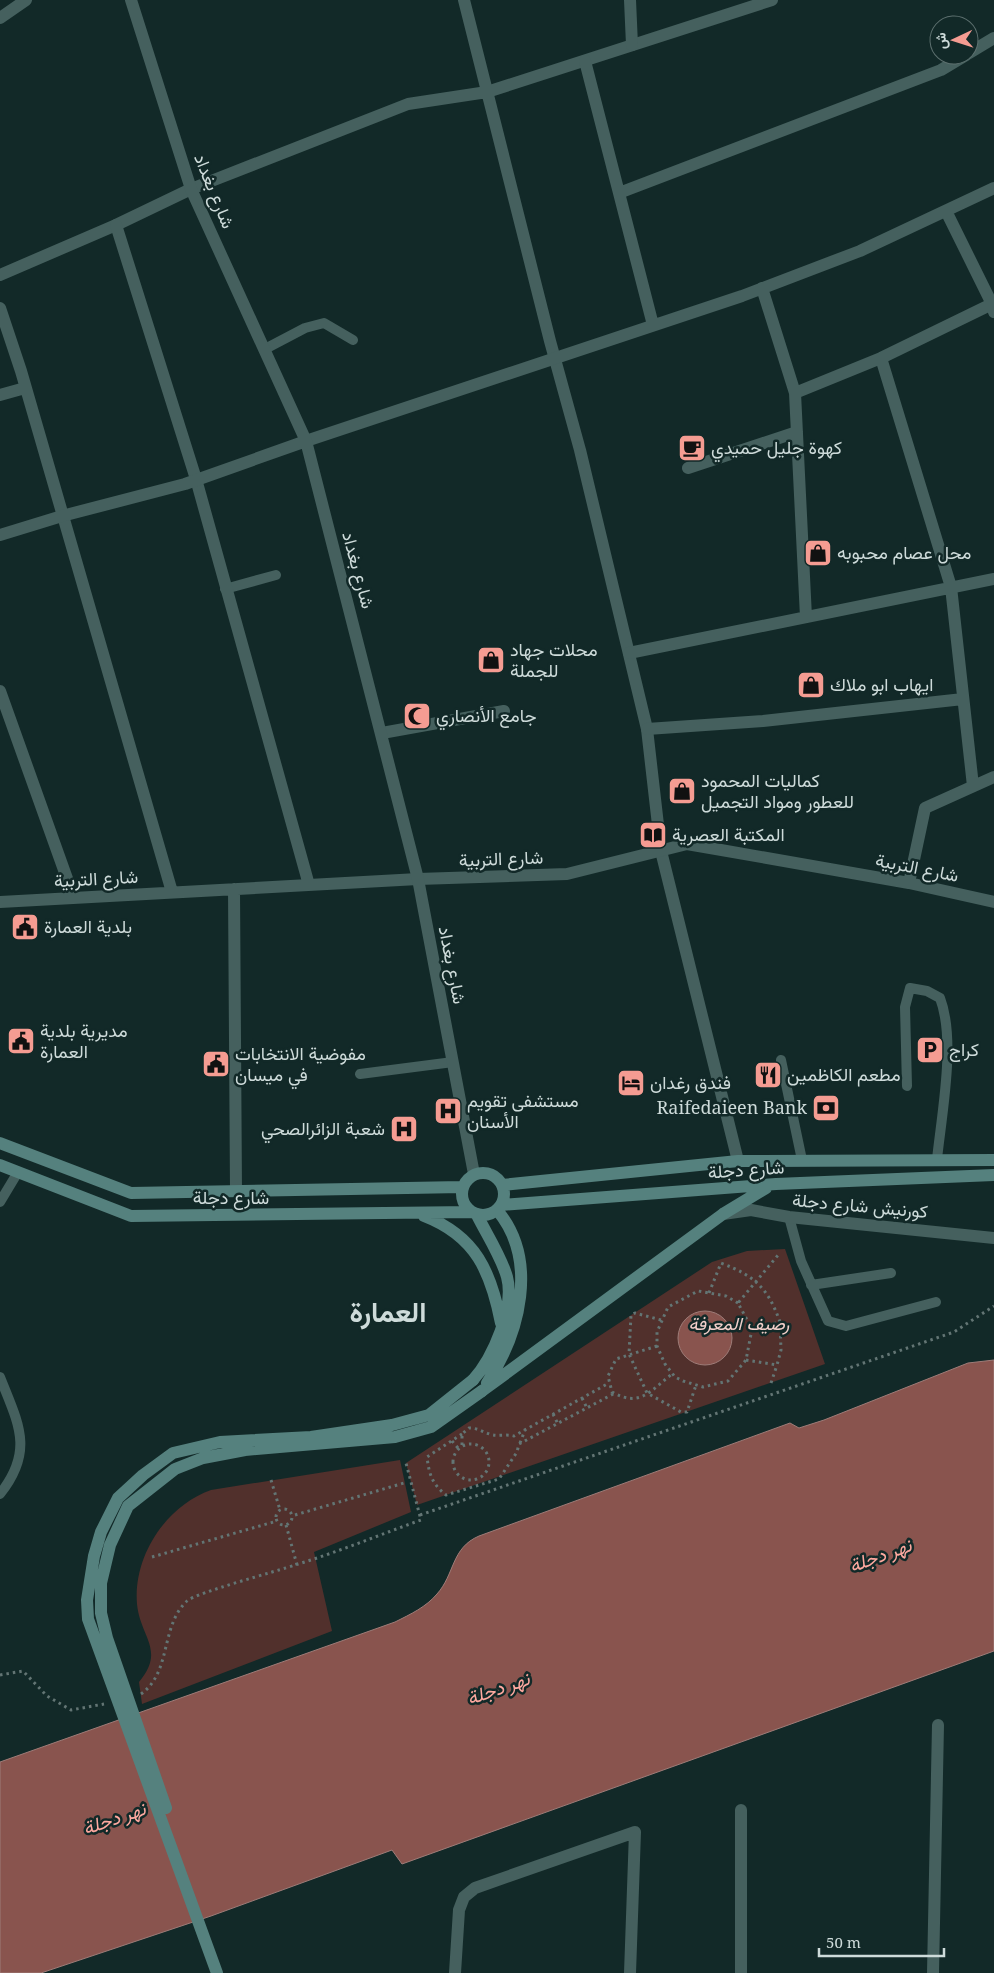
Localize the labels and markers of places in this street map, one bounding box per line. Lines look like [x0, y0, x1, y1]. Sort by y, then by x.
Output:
cafe icon: كهوة جليل حميدي [677, 433, 707, 463]
place label: كهوة جليل حميدي [711, 435, 842, 463]
shop icon: محل عصام محبوبه [803, 538, 833, 568]
place label: محل عصام محبوبه [837, 540, 971, 565]
place label: محلات جهاد للجملة [510, 637, 597, 682]
shop icon: محلات جهاد للجملة [476, 645, 506, 675]
shop icon: ايهاب ابو ملاك [796, 670, 826, 700]
place label: ايهاب ابو ملاك [830, 672, 933, 696]
mosque icon: جامع الأنصاري [402, 701, 432, 731]
place label: جامع الأنصاري [436, 703, 536, 731]
place label: كماليات المحمود للعطور ومواد التجميل [701, 768, 854, 813]
shop icon: كماليات المحمود للعطور ومواد التجميل [667, 776, 697, 806]
library icon: المكتبة العصرية [638, 820, 668, 850]
place label: المكتبة العصرية [672, 822, 785, 846]
public building icon: بلدية العمارة [10, 912, 40, 942]
place label: بلدية العمارة [44, 914, 132, 938]
place label: مديرية بلدية العمارة [40, 1018, 128, 1063]
public building icon: مديرية بلدية العمارة [6, 1026, 36, 1056]
parking icon: كراج [915, 1035, 945, 1065]
place label: كراج [949, 1037, 979, 1062]
place label: مفوضية الانتخابات في ميسان [235, 1041, 366, 1090]
public building icon: مفوضية الانتخابات في ميسان [201, 1049, 231, 1079]
restaurant icon: مطعم الكاظمين [753, 1060, 783, 1090]
place label: مطعم الكاظمين [787, 1062, 901, 1087]
hotel icon: فندق رغدان [616, 1068, 646, 1098]
place label: فندق رغدان [650, 1070, 731, 1094]
place label: مستشفى تقويم الأسنان [467, 1088, 579, 1133]
bank icon: Raifedaieen Bank [811, 1093, 841, 1123]
place label: Raifedaieen Bank [656, 1095, 807, 1119]
hospital icon: مستشفى تقويم الأسنان [433, 1096, 463, 1126]
hospital icon: شعبة الزائرالصحي [389, 1114, 419, 1144]
place label: شعبة الزائرالصحي [261, 1116, 385, 1144]

